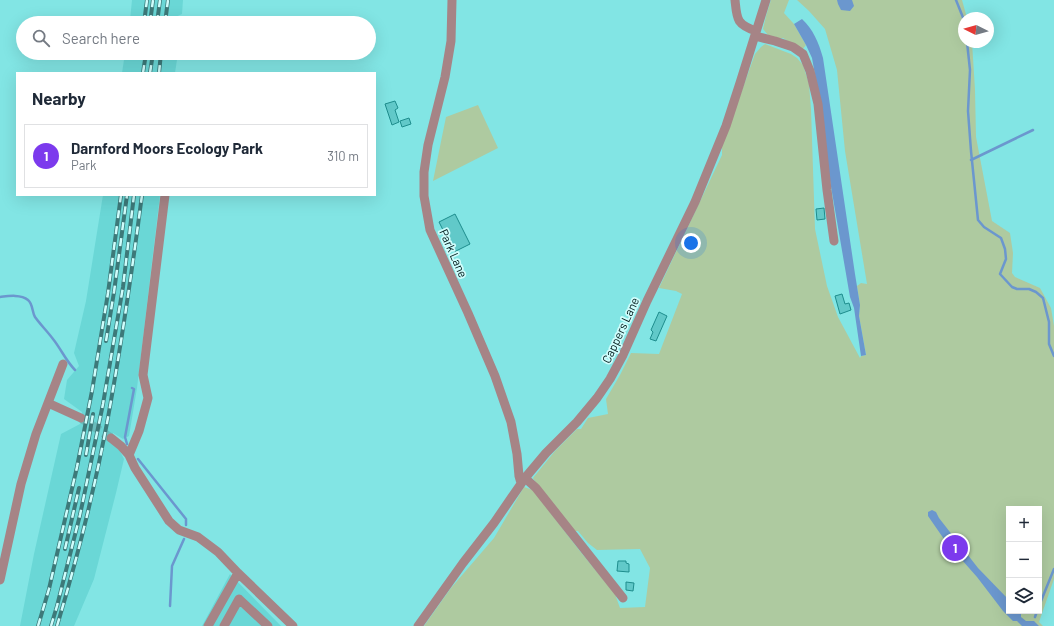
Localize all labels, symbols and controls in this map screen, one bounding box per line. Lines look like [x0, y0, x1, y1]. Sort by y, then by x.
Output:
north arrow [958, 12, 994, 48]
search box [16, 16, 376, 60]
icon: search [30, 27, 52, 49]
text: Search here [62, 29, 140, 47]
text: Nearby [32, 88, 86, 108]
text: Darnford Moors Ecology Park [71, 139, 263, 157]
text: 1 [44, 148, 48, 164]
text: 310 m [327, 148, 359, 164]
text: Park [71, 157, 97, 173]
street label: Park Lane [437, 227, 471, 279]
your location [681, 233, 701, 253]
street label: Cappers Lane [599, 295, 641, 365]
map controls [1006, 506, 1042, 614]
button: + [1006, 506, 1042, 542]
pin: 1 [942, 533, 968, 563]
button: − [1006, 542, 1042, 578]
button: layers [1006, 578, 1042, 614]

